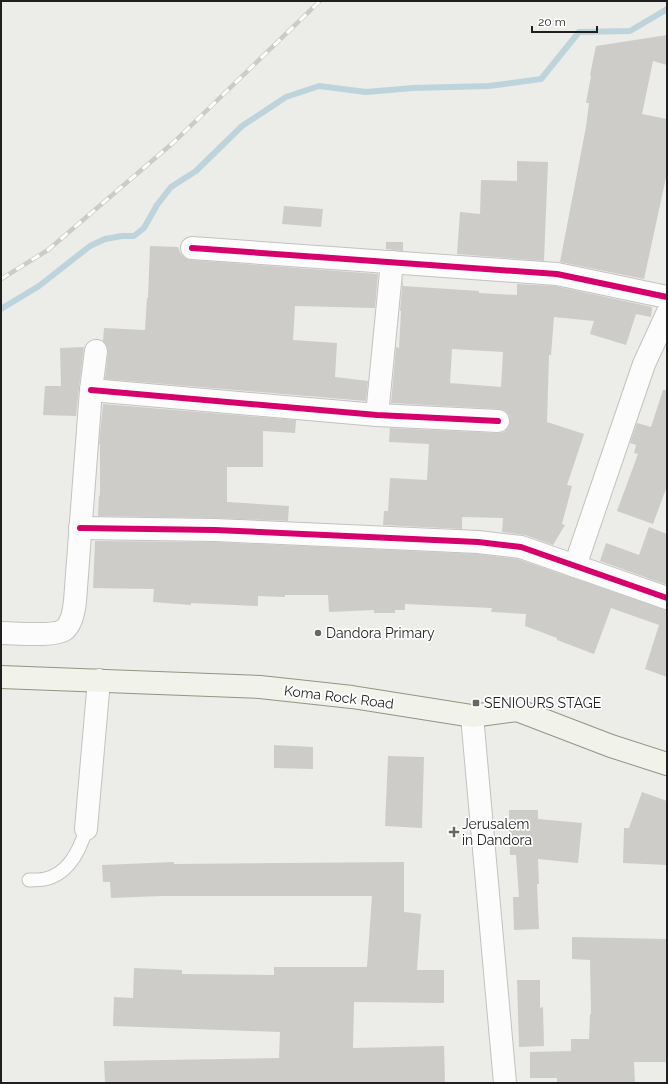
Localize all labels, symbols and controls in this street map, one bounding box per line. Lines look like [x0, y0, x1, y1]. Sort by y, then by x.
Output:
scale bar [532, 8, 597, 34]
text: 20 m [538, 15, 566, 29]
place label: Dandora Primary [326, 625, 435, 641]
marker: Dandora Primary [313, 628, 323, 638]
street label: Koma Rock Road [283, 682, 395, 712]
place label: SENIOURS STAGE [484, 695, 601, 711]
marker: SENIOURS STAGE [471, 698, 481, 708]
place label: Jerusalem in Dandora [462, 816, 532, 848]
marker: Jerusalem in Dandora [449, 827, 459, 837]

